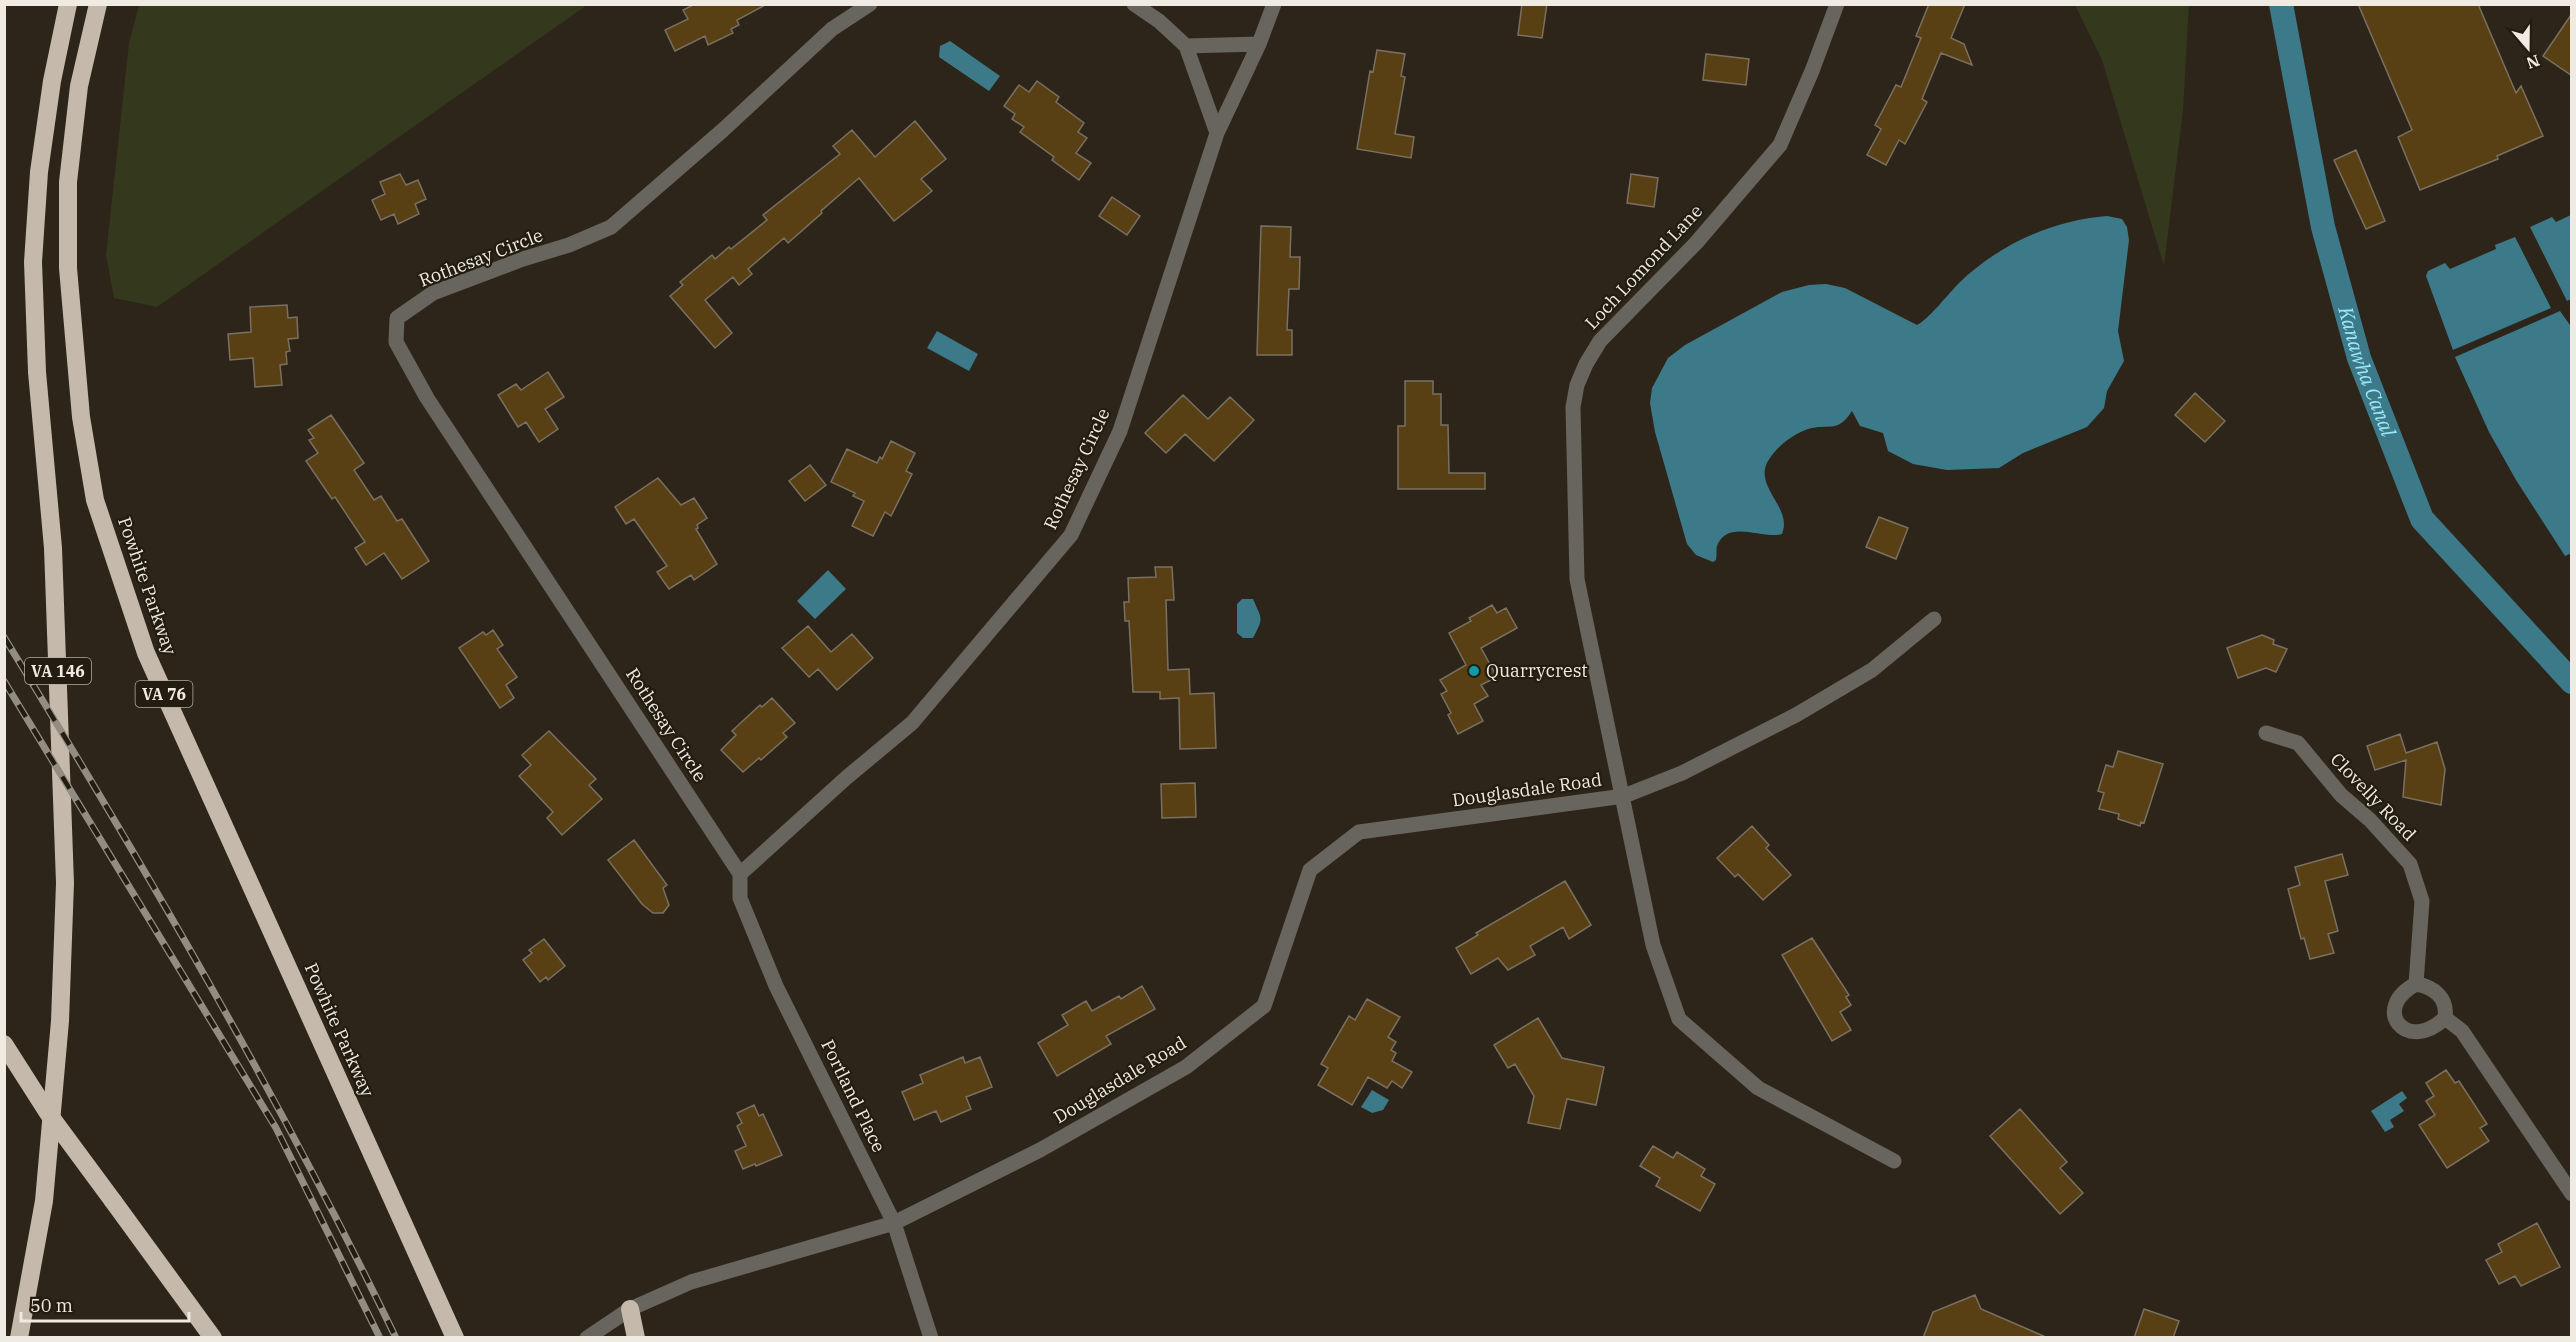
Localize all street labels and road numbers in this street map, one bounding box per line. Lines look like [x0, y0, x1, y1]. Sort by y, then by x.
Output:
street label: Loch Lomond Lane [1580, 200, 1707, 334]
street label: Rothesay Circle [416, 223, 546, 292]
street label: Rothesay Circle [1038, 405, 1115, 533]
street label: Powhite Parkway [113, 514, 182, 658]
road number: VA 146 [25, 658, 91, 684]
street label: Rothesay Circle [621, 663, 712, 786]
road number: VA 76 [136, 681, 192, 707]
street label: Clovelly Road [2326, 748, 2421, 846]
street label: Douglasdale Road [1451, 768, 1603, 811]
street label: Powhite Parkway [300, 959, 379, 1101]
street label: Douglasdale Road [1049, 1031, 1190, 1128]
street label: Portland Place [816, 1036, 891, 1156]

